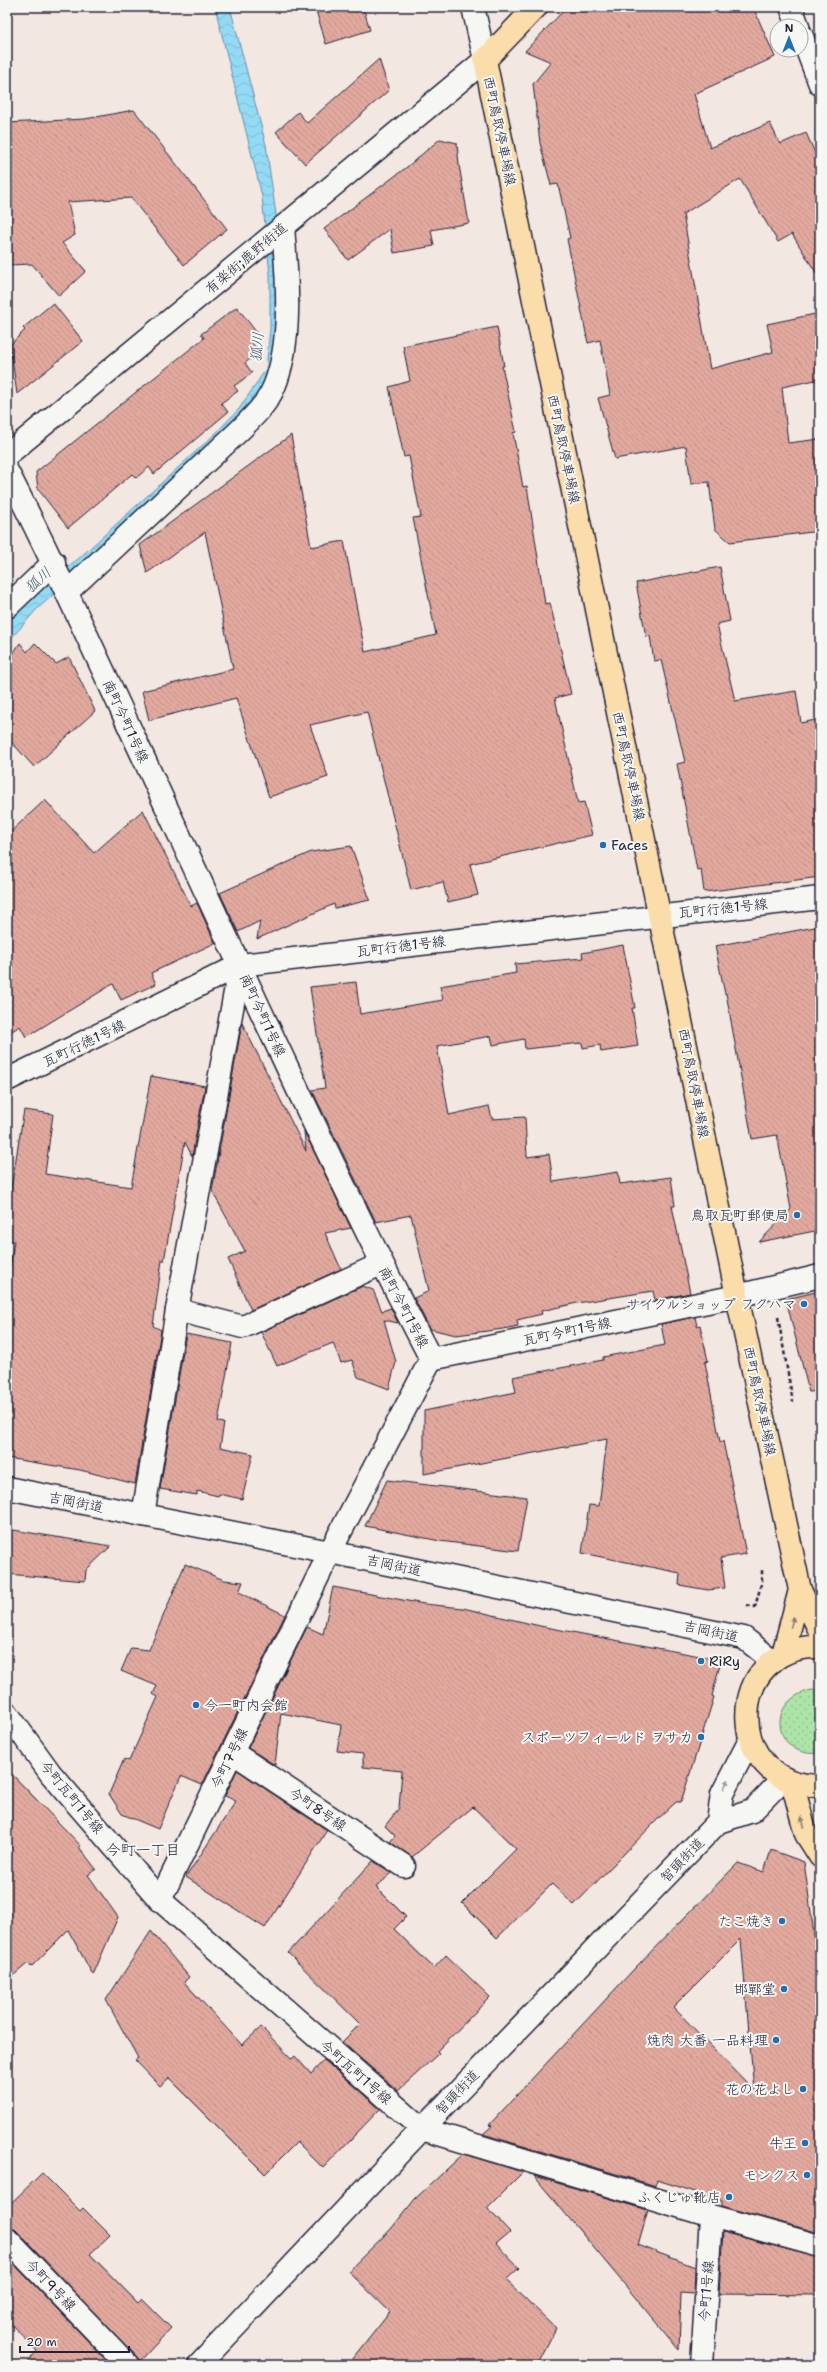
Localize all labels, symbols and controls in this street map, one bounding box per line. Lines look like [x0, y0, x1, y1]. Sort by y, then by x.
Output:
north arrow [769, 18, 809, 58]
text: N [785, 21, 794, 36]
street label: 西町鳥取停車場線 [480, 74, 520, 188]
street label: 有楽街;鹿野街道 [201, 218, 291, 298]
water label: 狐川 [245, 331, 269, 363]
street label: 西町鳥取停車場線 [544, 392, 584, 506]
water label: 狐川 [20, 563, 56, 597]
street label: 南町今町1号線 [99, 676, 153, 766]
street label: 西町鳥取停車場線 [609, 709, 649, 823]
place label: Faces [611, 836, 648, 854]
marker: Faces [598, 840, 608, 850]
street label: 瓦町行徳1号線 [677, 894, 769, 922]
street label: 瓦町行徳1号線 [355, 932, 447, 960]
street label: 南町今町1号線 [236, 970, 290, 1060]
street label: 瓦町行徳1号線 [40, 1015, 128, 1071]
street label: 西町鳥取停車場線 [674, 1026, 714, 1140]
place label: 鳥取瓦町郵便局 [691, 1206, 789, 1224]
marker: 鳥取瓦町郵便局 [792, 1210, 802, 1220]
street label: 南町今町1号線 [375, 1263, 433, 1351]
place label: サイクルショップ フクハマ [627, 1295, 796, 1313]
marker: サイクルショップ フクハマ [799, 1299, 809, 1309]
street label: 瓦町今町1号線 [521, 1313, 613, 1349]
street label: 西町鳥取停車場線 [740, 1344, 780, 1458]
street label: 吉岡街道 [47, 1488, 105, 1516]
street label: 吉岡街道 [365, 1550, 423, 1580]
street label: 吉岡街道 [682, 1616, 740, 1646]
one-way arrow [789, 1616, 795, 1628]
place label: RiRy [709, 1652, 740, 1670]
marker: RiRy [696, 1656, 706, 1666]
place label: 今一町内会館 [204, 1696, 288, 1714]
marker: 今一町内会館 [191, 1700, 201, 1710]
street label: 今町7号線 [206, 1724, 252, 1792]
place label: スポーツフィールド ヲサカ [521, 1728, 693, 1746]
marker: スポーツフィールド ヲサカ [696, 1732, 706, 1742]
street label: 今町瓦町1号線 [36, 1757, 108, 1837]
one-way arrow [723, 1779, 730, 1790]
street label: 今町8号線 [286, 1783, 350, 1835]
one-way arrow [800, 1815, 806, 1827]
street label: 智頭街道 [656, 1834, 708, 1886]
district label: 今町一丁目 [105, 1840, 181, 1860]
place label: たこ焼き [718, 1912, 774, 1930]
marker: たこ焼き [777, 1916, 787, 1926]
place label: 邯鄲堂 [734, 1980, 776, 1998]
marker: 邯鄲堂 [779, 1984, 789, 1994]
place label: 焼肉 大番 一品料理 [646, 2031, 768, 2049]
marker: 焼肉 大番 一品料理 [771, 2035, 781, 2045]
street label: 今町瓦町1号線 [316, 2036, 396, 2108]
street label: 智頭街道 [431, 2066, 483, 2118]
place label: 花の花よし [725, 2080, 795, 2098]
marker: 花の花よし [798, 2084, 808, 2094]
place label: 牛王 [769, 2134, 797, 2152]
marker: 牛王 [800, 2138, 810, 2148]
place label: モンクス [743, 2166, 799, 2184]
marker: モンクス [802, 2170, 812, 2180]
place label: ふくじゅ靴店 [637, 2188, 721, 2206]
marker: ふくじゅ靴店 [724, 2192, 734, 2202]
street label: 今町9号線 [22, 2255, 80, 2315]
street label: 今町1号線 [695, 2260, 717, 2322]
scale bar [20, 2328, 129, 2354]
text: 20 m [26, 2334, 57, 2350]

